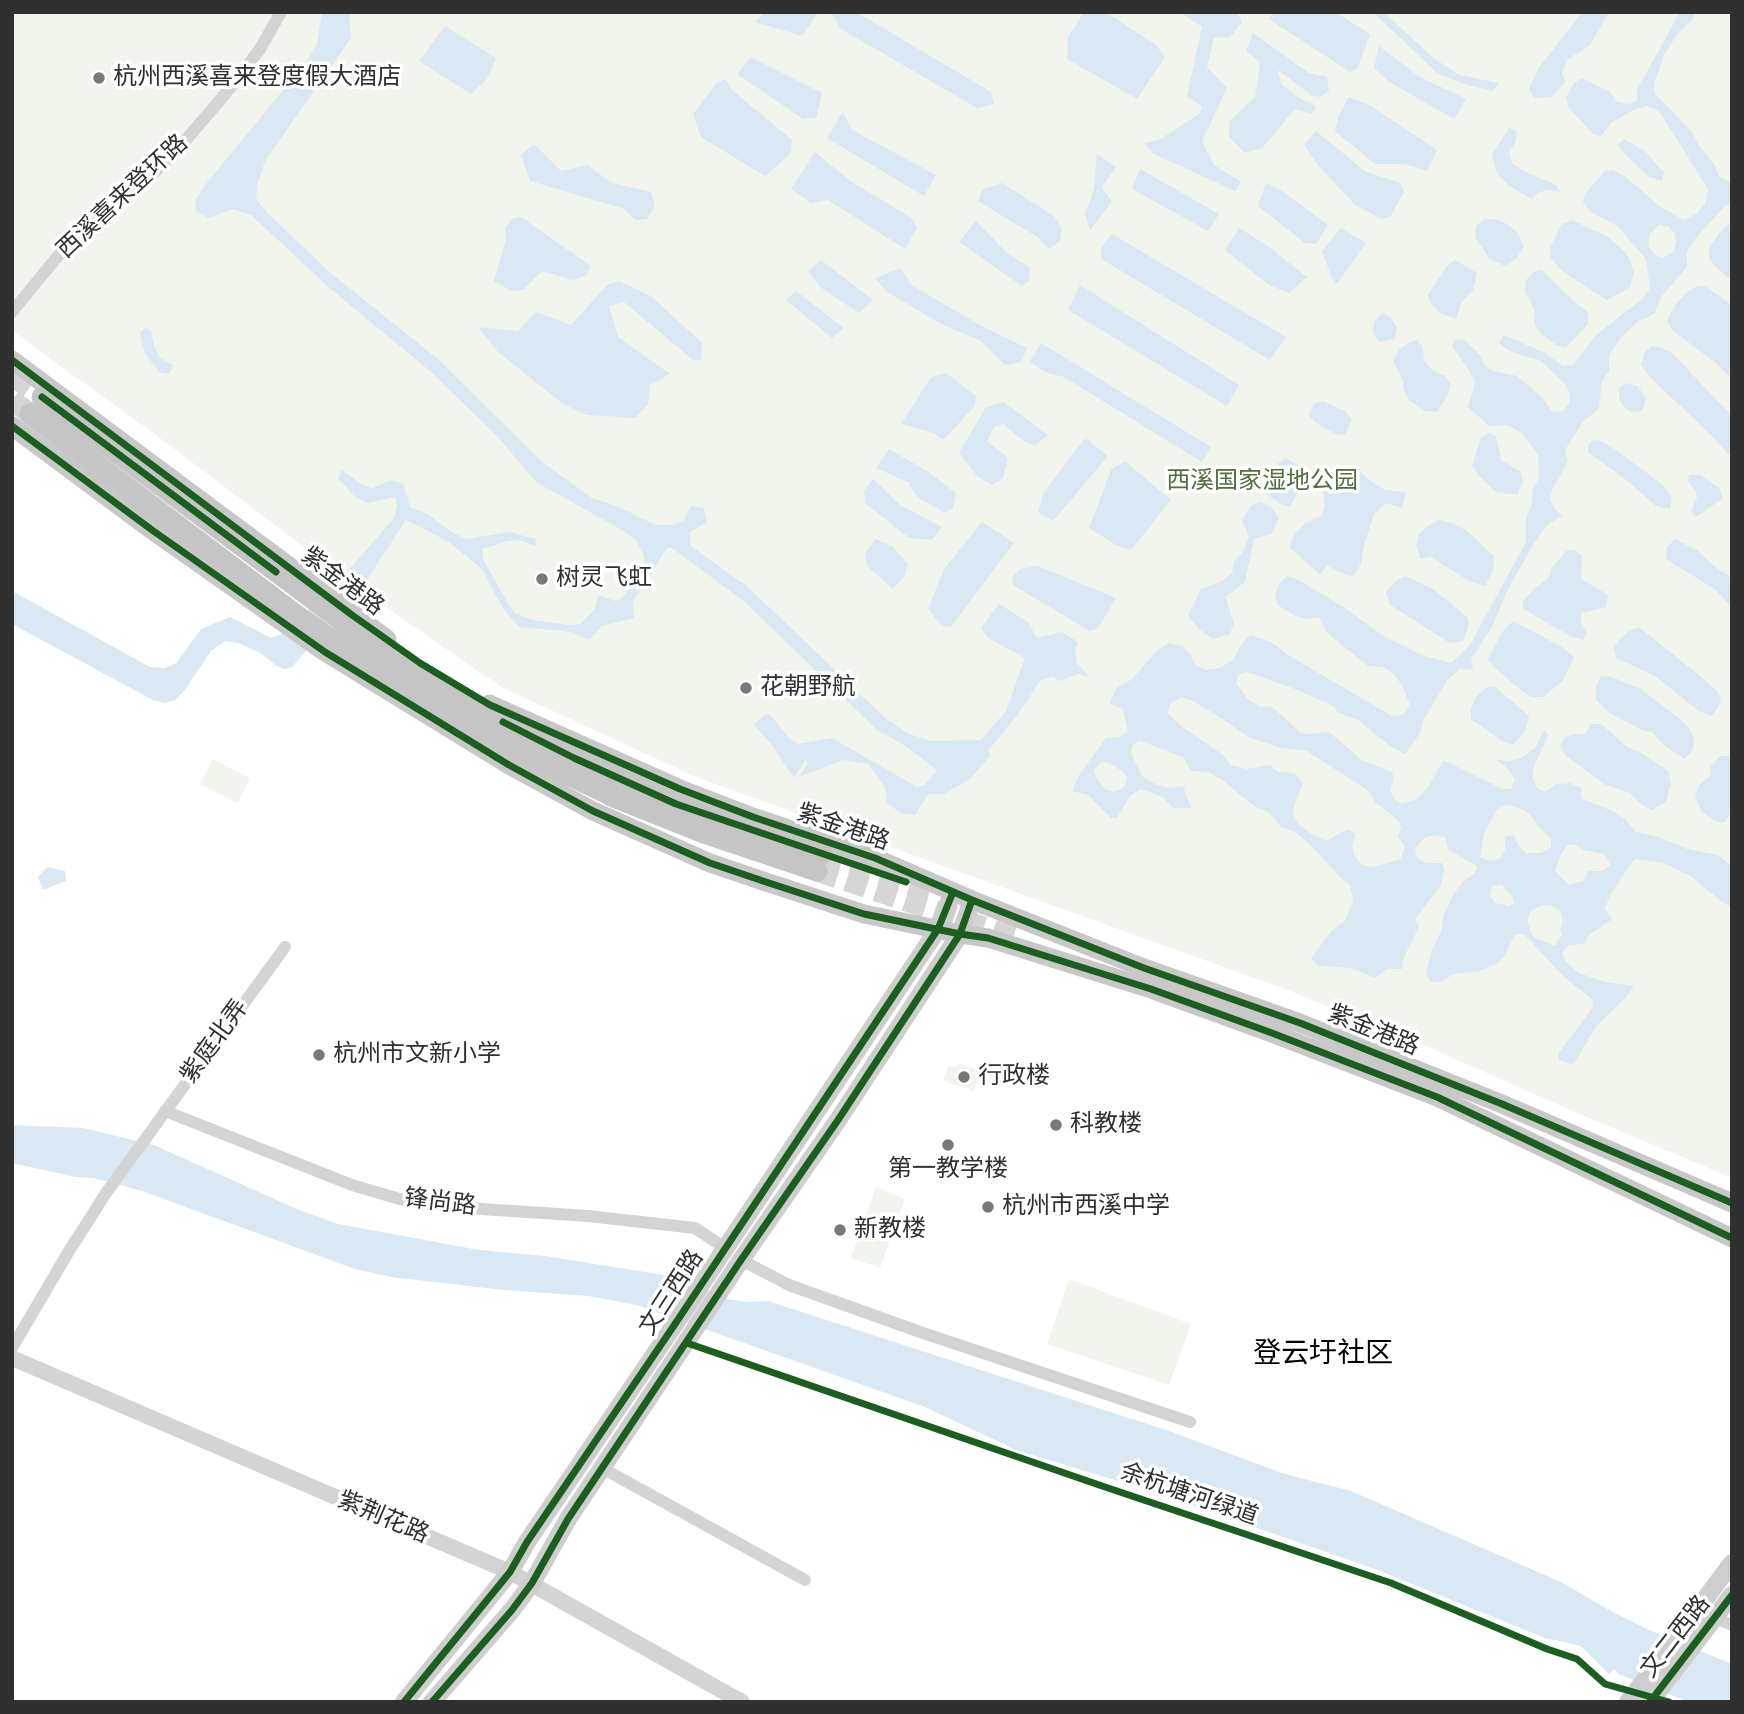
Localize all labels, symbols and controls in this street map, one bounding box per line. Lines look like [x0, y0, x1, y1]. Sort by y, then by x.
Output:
place label: 杭州西溪喜来登度假大酒店 [113, 64, 401, 92]
marker: 杭州西溪喜来登度假大酒店 [91, 70, 107, 86]
street label: 西溪喜来登环路 [52, 129, 194, 265]
park label: 西溪国家湿地公园 [1166, 468, 1358, 496]
street label: 紫金港路 [295, 542, 389, 622]
place label: 树灵飞虹 [556, 565, 652, 593]
marker: 树灵飞虹 [534, 571, 550, 587]
place label: 花朝野航 [760, 674, 856, 702]
marker: 花朝野航 [738, 680, 754, 696]
street label: 紫金港路 [793, 799, 893, 857]
street label: 紫庭北弄 [175, 995, 255, 1089]
street label: 紫金港路 [1323, 1000, 1423, 1062]
place label: 杭州市文新小学 [333, 1041, 501, 1069]
marker: 杭州市文新小学 [311, 1047, 327, 1063]
place label: 行政楼 [978, 1063, 1050, 1091]
marker: 行政楼 [956, 1069, 972, 1085]
place label: 科教楼 [1070, 1111, 1142, 1139]
marker: 科教楼 [1048, 1117, 1064, 1133]
marker: 第一教学楼 [940, 1137, 956, 1153]
place label: 第一教学楼 [888, 1156, 1008, 1184]
street label: 锋尚路 [403, 1184, 477, 1222]
place label: 杭州市西溪中学 [1002, 1193, 1170, 1221]
marker: 杭州市西溪中学 [980, 1199, 996, 1215]
place label: 新教楼 [854, 1216, 926, 1244]
marker: 新教楼 [832, 1222, 848, 1238]
street label: 文三西路 [634, 1245, 710, 1341]
district label: 登云圩社区 [1253, 1338, 1393, 1372]
street label: 余杭塘河绿道 [1116, 1458, 1262, 1532]
street label: 紫荆花路 [333, 1486, 433, 1550]
street label: 文二西路 [1635, 1590, 1717, 1684]

